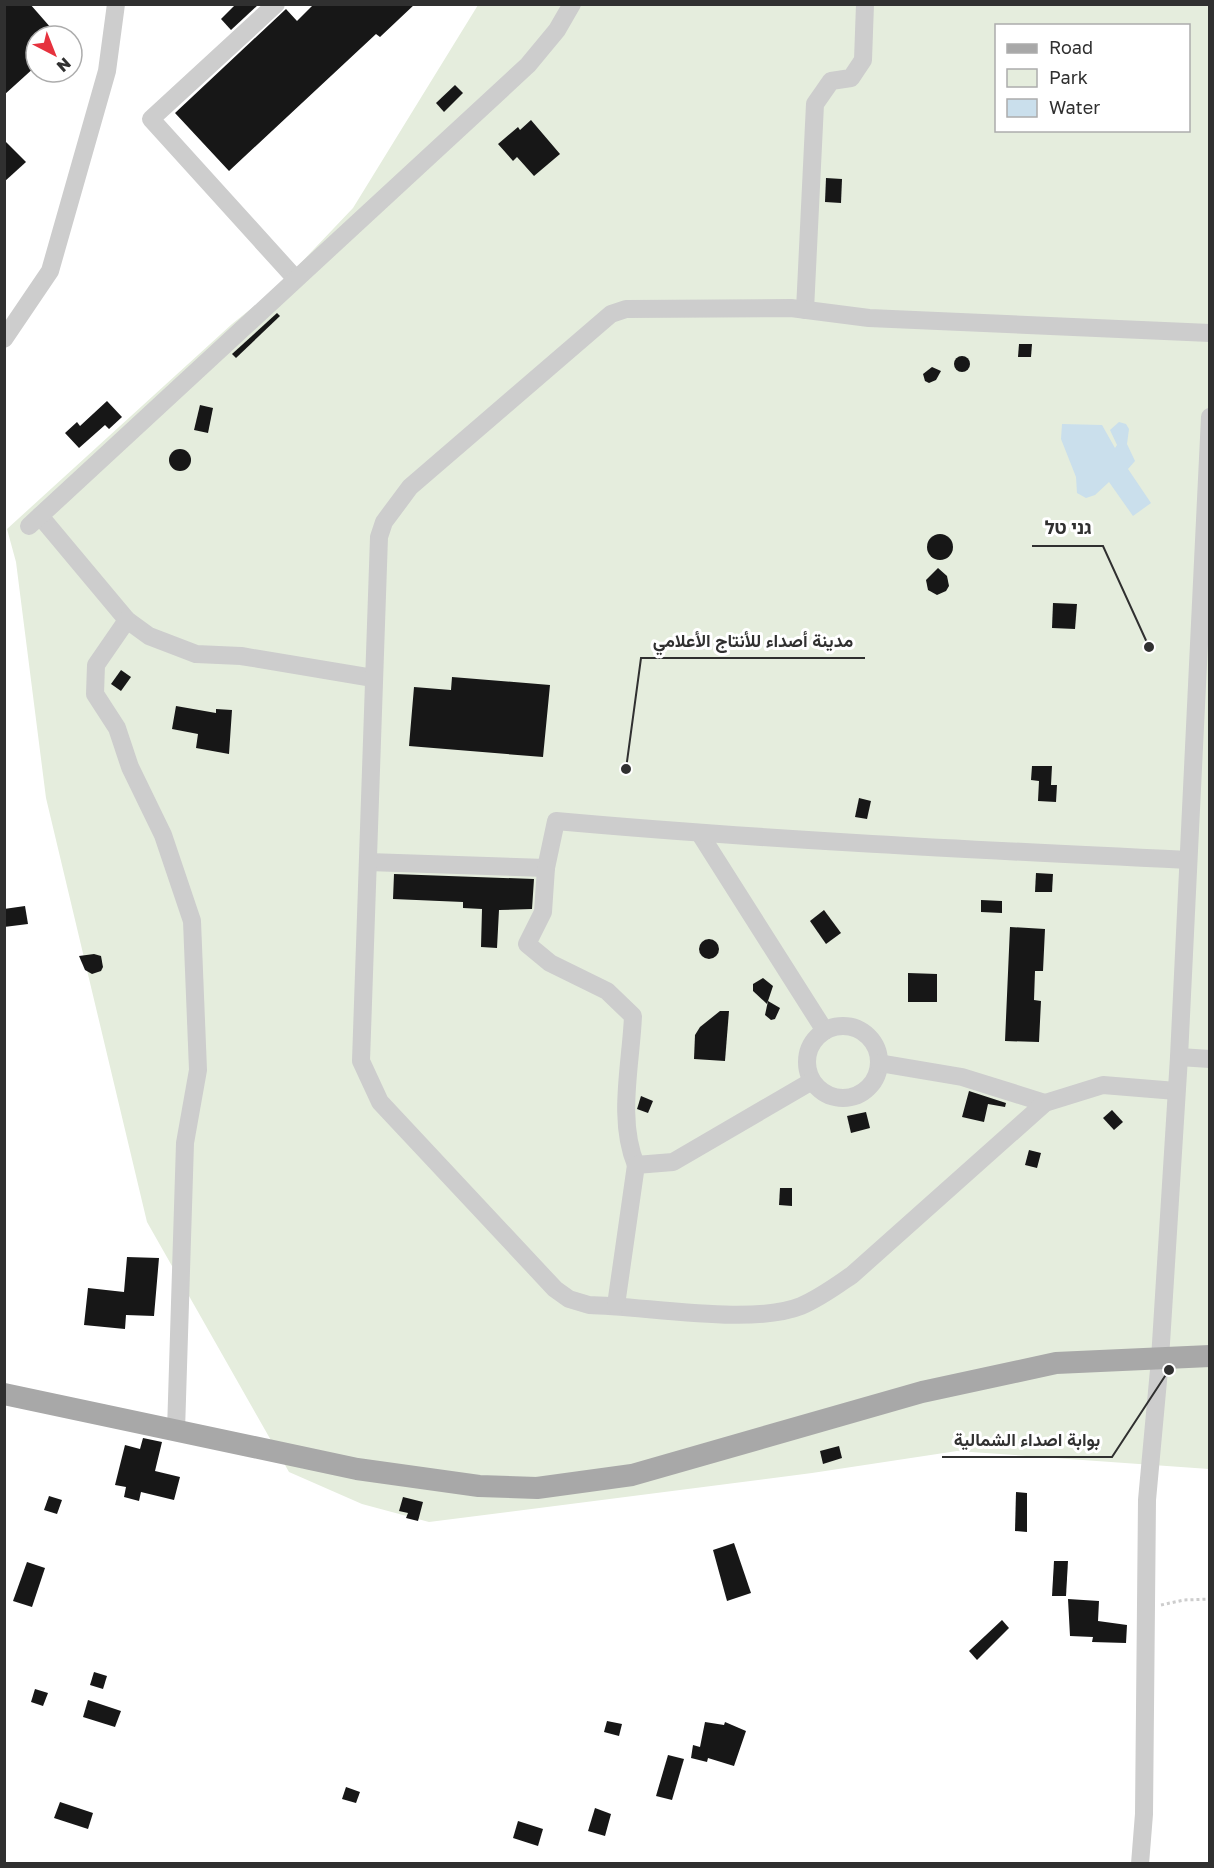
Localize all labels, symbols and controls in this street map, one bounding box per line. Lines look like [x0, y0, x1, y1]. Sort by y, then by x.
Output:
north arrow [24, 24, 84, 84]
legend [995, 24, 1190, 132]
text: Road [1049, 36, 1093, 58]
text: N [53, 54, 75, 77]
text: Park [1049, 66, 1088, 88]
text: Water [1049, 96, 1100, 118]
callout: גני טל [1032, 510, 1103, 546]
text: גני טל [1045, 516, 1091, 538]
callout: مدينة أصداء للأنتاج الأعلامي [641, 622, 865, 658]
text: مدينة أصداء للأنتاج الأعلامي [653, 629, 853, 656]
callout: بوابة اصداء الشمالية [942, 1421, 1112, 1457]
text: بوابة اصداء الشمالية [954, 1428, 1100, 1451]

